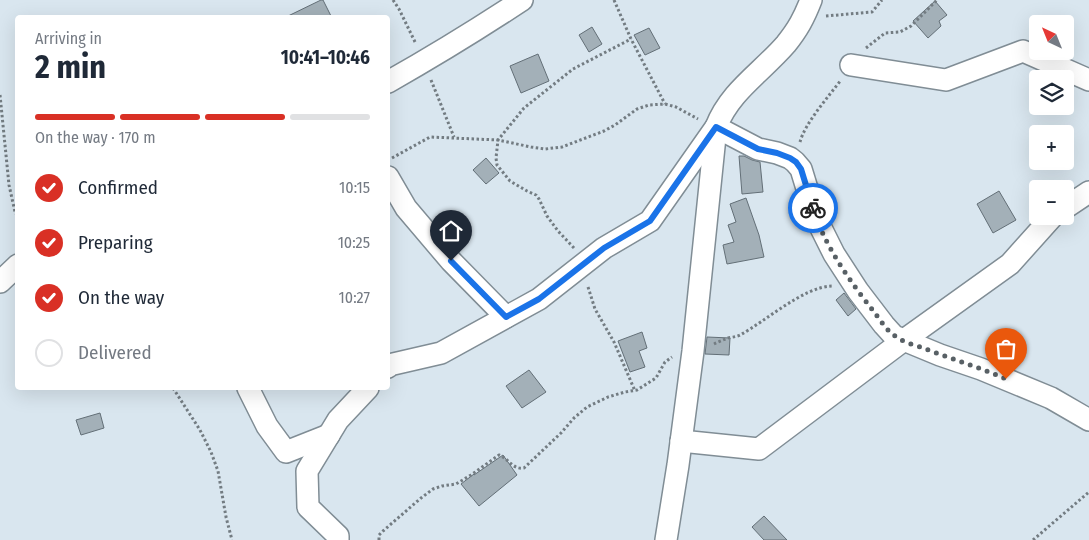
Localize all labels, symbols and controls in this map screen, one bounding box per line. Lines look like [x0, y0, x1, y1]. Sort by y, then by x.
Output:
north arrow [1029, 15, 1074, 60]
map controls [1029, 15, 1074, 225]
text: Arriving in [35, 29, 102, 48]
text: 10:41–10:46 [281, 46, 370, 69]
text: 2 min [35, 48, 106, 86]
button: layers [1029, 70, 1074, 115]
button: + [1029, 125, 1074, 170]
text: On the way · 170 m [35, 128, 155, 147]
icon: check [35, 174, 63, 202]
text: Confirmed [78, 176, 158, 199]
text: 10:15 [339, 178, 370, 197]
button: − [1029, 180, 1074, 225]
courier [788, 183, 838, 233]
icon: bike [799, 194, 827, 222]
pin [430, 210, 472, 261]
icon: home [437, 217, 465, 245]
icon: check [35, 229, 63, 257]
text: Preparing [78, 231, 153, 254]
text: 10:25 [338, 233, 370, 252]
icon: check [35, 284, 63, 312]
text: On the way [78, 286, 164, 309]
text: 10:27 [339, 288, 370, 307]
pin [985, 328, 1027, 379]
icon: bag [992, 335, 1020, 363]
text: Delivered [78, 341, 152, 364]

